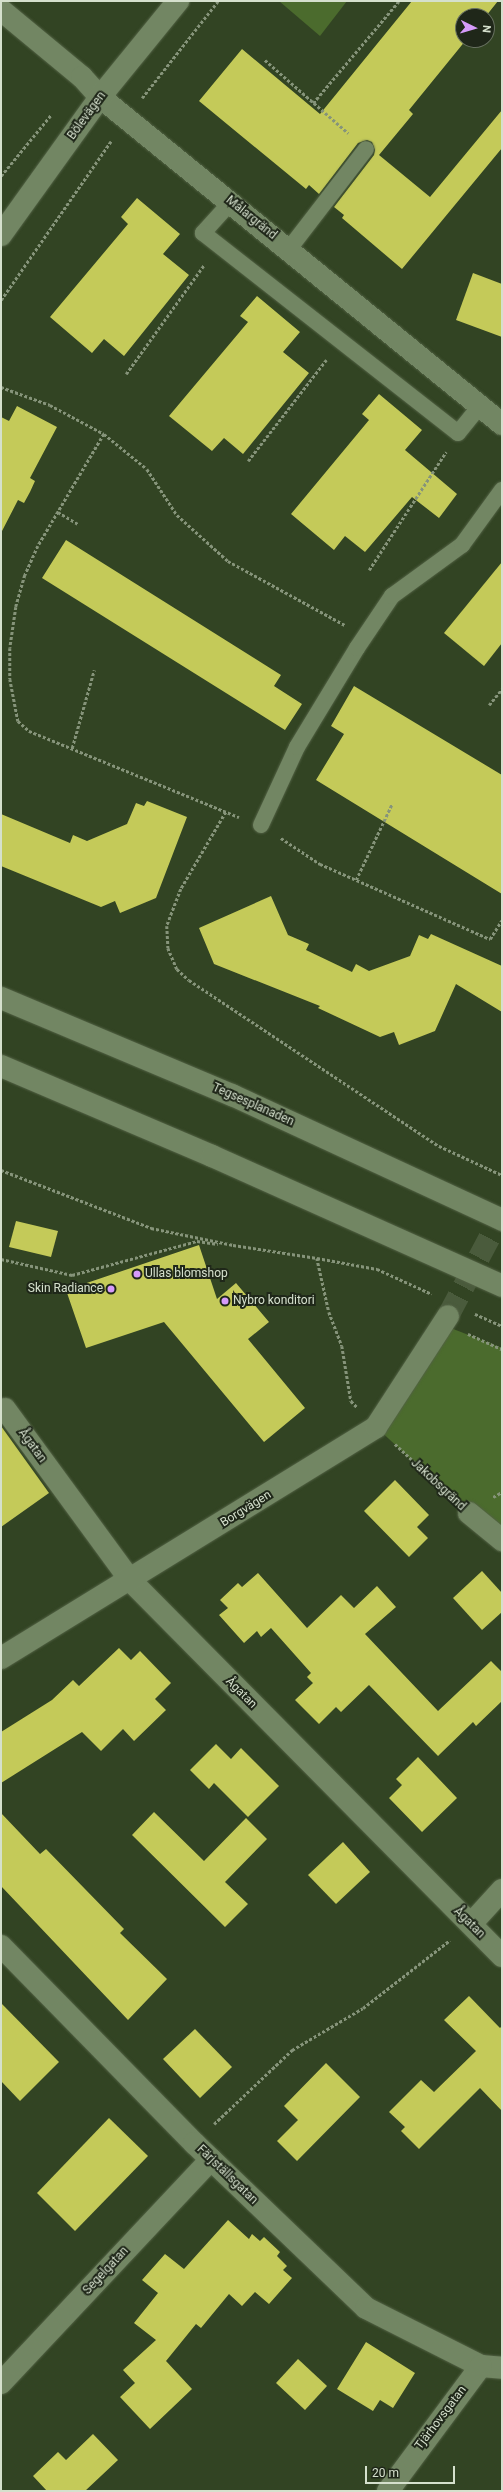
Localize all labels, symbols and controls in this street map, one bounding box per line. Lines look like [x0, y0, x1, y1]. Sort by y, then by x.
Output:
north arrow [455, 8, 495, 48]
text: N [480, 25, 493, 33]
street label: Bölevägen [65, 89, 109, 143]
street label: Målargränd [223, 193, 279, 243]
street label: Tegsesplanaden [210, 1081, 296, 1129]
place label: Ullas blomshop [145, 1267, 228, 1281]
marker: Ullas blomshop [132, 1269, 142, 1279]
place label: Skin Radiance [28, 1282, 103, 1296]
marker: Skin Radiance [106, 1284, 116, 1294]
place label: Nybro konditori [233, 1294, 315, 1308]
marker: Nybro konditori [220, 1296, 230, 1306]
street label: Ågatan [15, 1426, 49, 1466]
street label: Jakobsgränd [408, 1456, 468, 1514]
street label: Borgvägen [218, 1488, 274, 1530]
street label: Ågatan [222, 1674, 260, 1712]
street label: Ågatan [450, 1904, 488, 1942]
street label: Färjställsgatan [194, 2142, 260, 2208]
street label: Segelgatan [80, 2244, 132, 2298]
street label: Tjärhovsgatan [412, 2383, 470, 2453]
scale bar [367, 2458, 457, 2484]
text: 20 m [372, 2466, 399, 2480]

